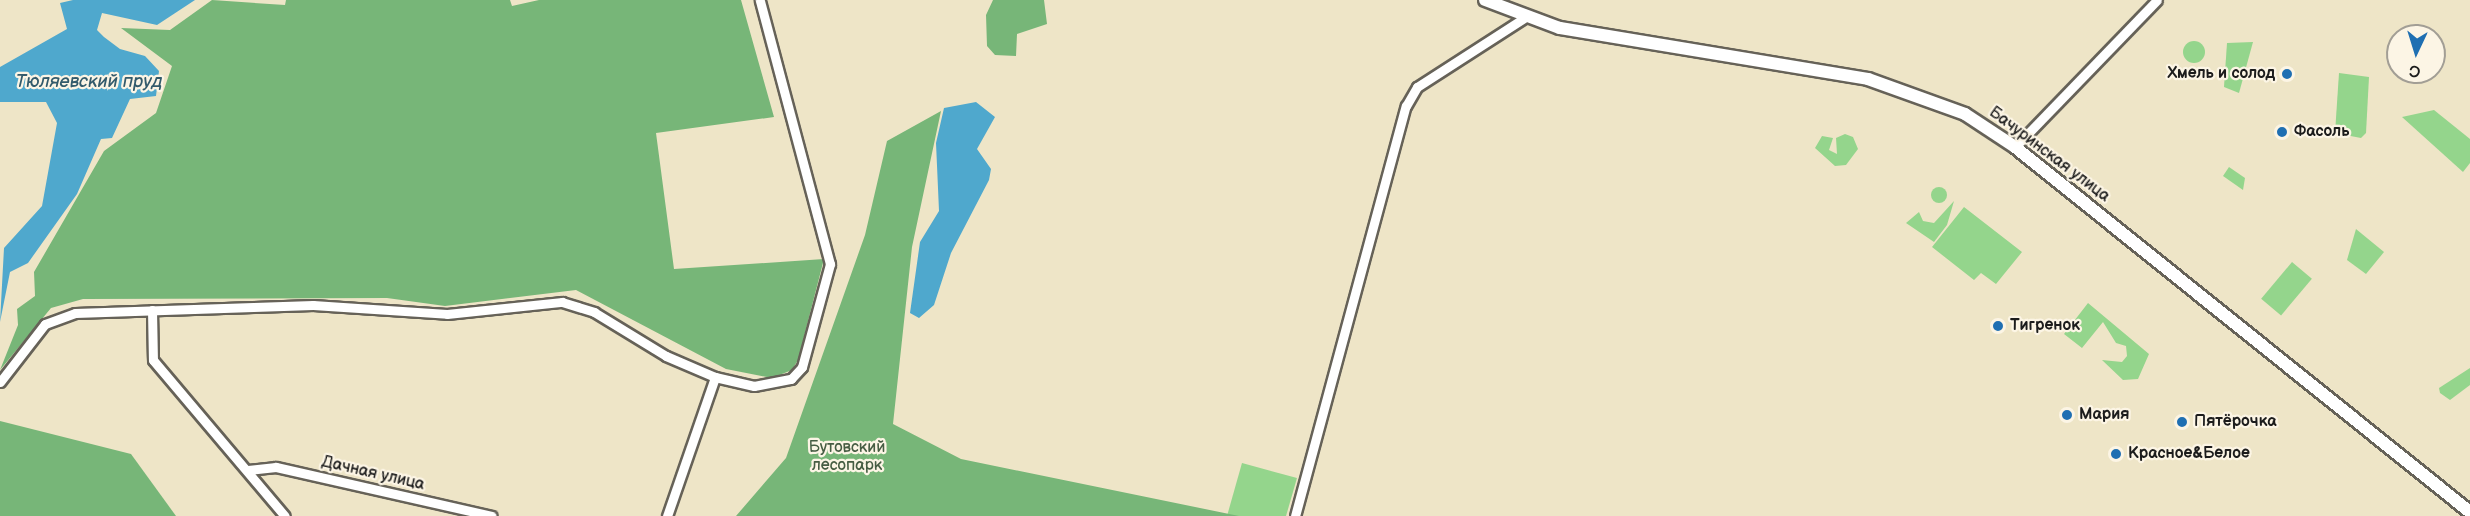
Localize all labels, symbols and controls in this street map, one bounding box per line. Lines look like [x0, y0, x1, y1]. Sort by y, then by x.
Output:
north arrow [2386, 24, 2446, 84]
text: С [2409, 61, 2421, 80]
place label: Хмель и солод [2167, 64, 2275, 84]
marker: Хмель и солод [2280, 67, 2294, 81]
water label: Тюляевский пруд [15, 71, 163, 93]
street label: Бачуринская улица [1985, 103, 2113, 207]
place label: Фасоль [2294, 122, 2349, 142]
marker: Фасоль [2275, 125, 2289, 139]
place label: Тигренок [2010, 316, 2080, 336]
marker: Тигренок [1991, 319, 2005, 333]
place label: Мария [2079, 405, 2130, 425]
marker: Мария [2060, 408, 2074, 422]
place label: Пятёрочка [2194, 412, 2276, 432]
marker: Пятёрочка [2175, 415, 2189, 429]
park label: Бутовский лесопарк [809, 438, 885, 476]
place label: Красное&Белое [2128, 444, 2250, 464]
marker: Красное&Белое [2109, 447, 2123, 461]
street label: Дачная улица [320, 453, 426, 495]

